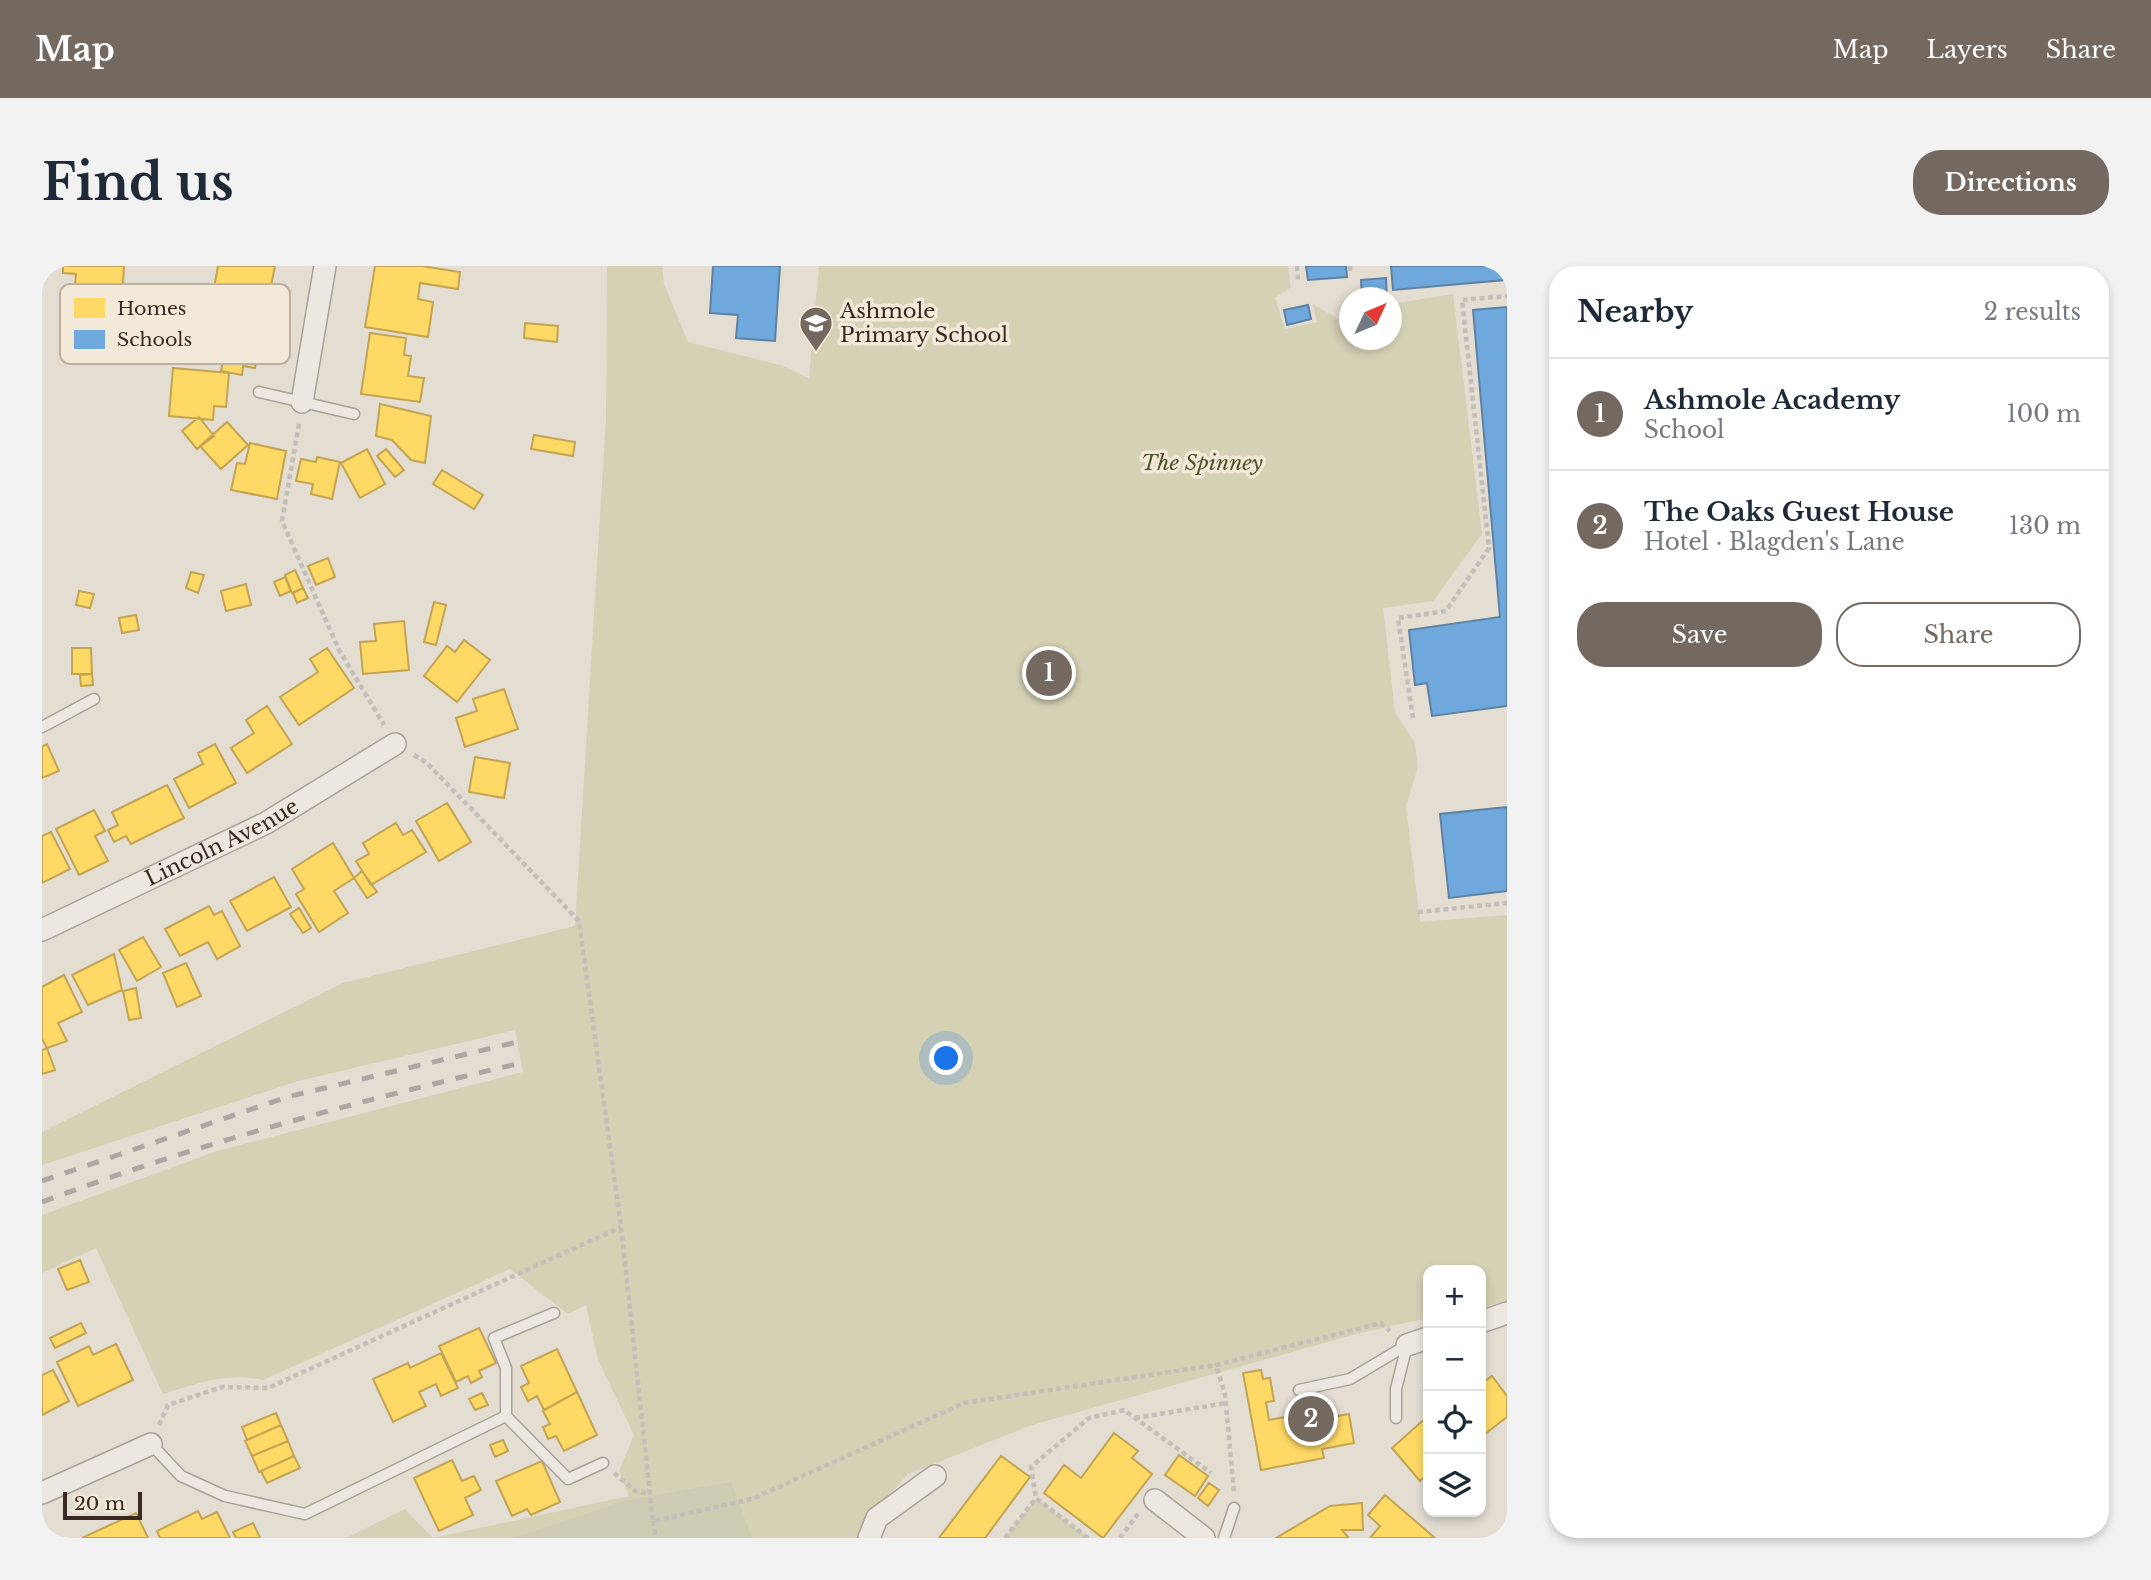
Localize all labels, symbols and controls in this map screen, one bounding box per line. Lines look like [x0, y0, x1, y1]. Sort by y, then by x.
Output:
text: Map [35, 29, 115, 70]
text: Map [1833, 35, 1889, 64]
text: Layers [1927, 35, 2008, 64]
text: Share [2046, 35, 2116, 64]
button: Directions [1913, 150, 2109, 215]
text: Find us [42, 152, 234, 213]
legend [60, 284, 290, 364]
north arrow [1339, 287, 1402, 350]
text: Nearby [1577, 293, 1693, 330]
text: Homes [117, 297, 186, 320]
place label: Ashmole Primary School [839, 298, 1008, 348]
text: 2 results [1984, 298, 2081, 326]
school or university icon: Ashmole Primary School [797, 304, 835, 353]
text: Schools [117, 328, 192, 351]
text: Ashmole Academy [1644, 384, 1900, 416]
text: 1 [1595, 400, 1605, 428]
text: 100 m [2007, 400, 2081, 428]
text: School [1644, 416, 1725, 444]
park label: The Spinney [1141, 450, 1263, 476]
text: The Oaks Guest House [1644, 496, 1954, 528]
text: 2 [1593, 512, 1607, 540]
text: 130 m [2009, 512, 2081, 540]
text: Hotel · Blagden's Lane [1644, 528, 1905, 556]
button: Save [1577, 602, 1822, 667]
button: Share [1836, 602, 2081, 667]
pin: 1 [1026, 647, 1072, 699]
street label: Lincoln Avenue [141, 793, 303, 892]
your location [929, 1041, 963, 1075]
map controls [1423, 1265, 1486, 1517]
button: + [1423, 1265, 1486, 1328]
button: − [1423, 1328, 1486, 1391]
button: locate [1423, 1391, 1486, 1454]
pin: 2 [1288, 1393, 1334, 1445]
button: layers [1423, 1454, 1486, 1517]
scale bar [63, 1489, 142, 1521]
text: 20 m [74, 1492, 125, 1515]

